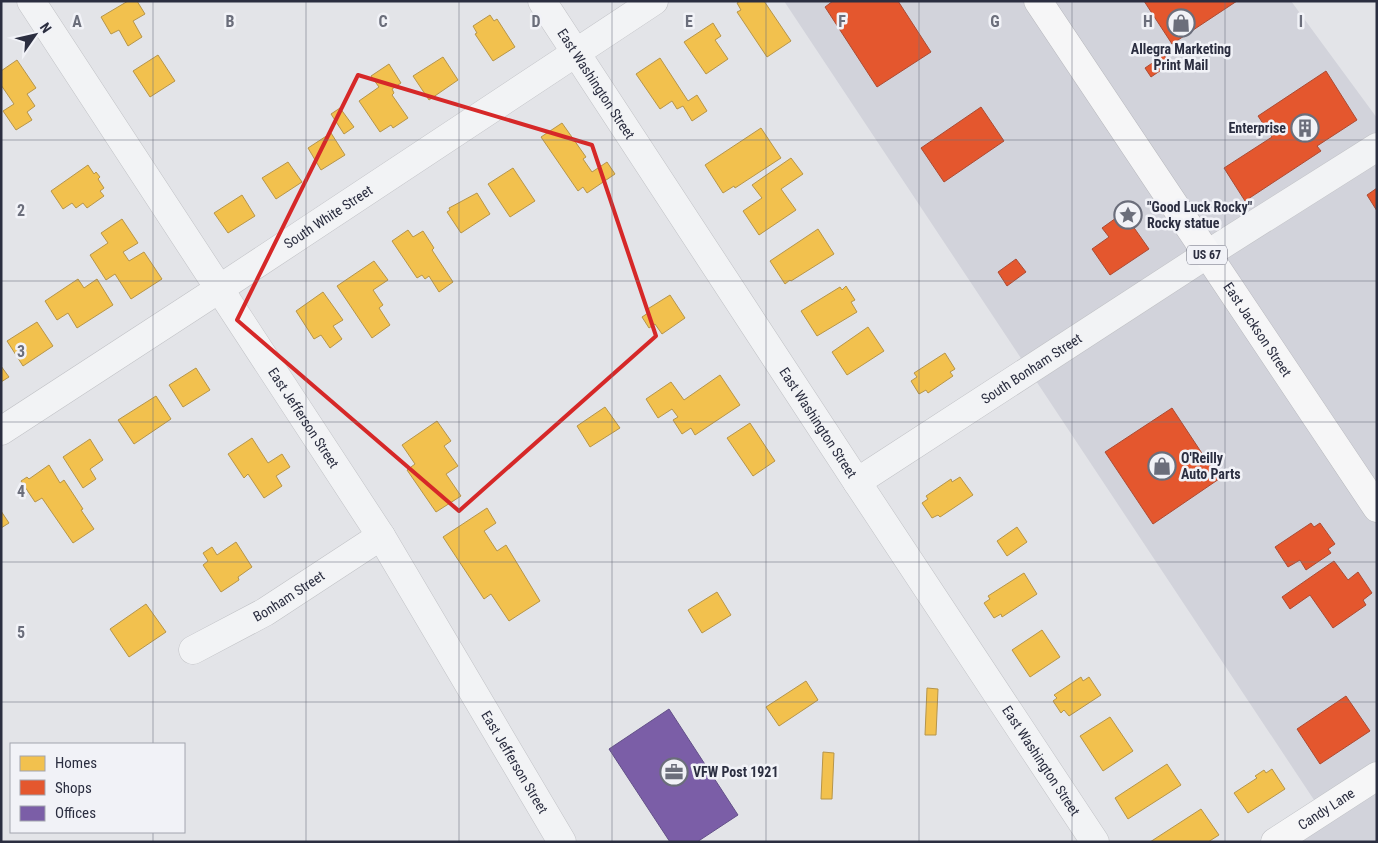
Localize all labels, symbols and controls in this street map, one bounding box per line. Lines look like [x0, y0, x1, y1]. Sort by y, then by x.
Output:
shop icon: Allegra Marketing Print Mail [1166, 8, 1196, 38]
north arrow [10, 10, 60, 60]
text: A [72, 12, 82, 31]
text: B [226, 12, 235, 31]
text: C [378, 12, 388, 31]
text: D [531, 12, 541, 31]
text: E [685, 12, 693, 31]
text: F [838, 12, 846, 31]
text: G [990, 12, 1000, 31]
text: H [1143, 12, 1153, 31]
text: I [1299, 12, 1303, 31]
text: N [37, 20, 55, 36]
street label: East Washington Street [554, 26, 638, 142]
place label: Allegra Marketing Print Mail [1131, 41, 1231, 73]
building icon: Enterprise [1290, 113, 1320, 143]
place label: Enterprise [1228, 120, 1286, 136]
street label: South White Street [281, 182, 375, 252]
place label: "Good Luck Rocky" Rocky statue [1147, 199, 1253, 231]
place icon: "Good Luck Rocky" Rocky statue [1113, 200, 1143, 230]
text: 2 [17, 201, 25, 220]
road number: US 67 [1187, 246, 1227, 264]
street label: East Jackson Street [1220, 279, 1295, 380]
street label: South Bonham Street [978, 330, 1085, 407]
text: 3 [17, 342, 25, 361]
street label: East Washington Street [776, 364, 860, 481]
street label: East Jefferson Street [265, 365, 342, 471]
place label: O'Reilly Auto Parts [1181, 450, 1241, 482]
shop icon: O'Reilly Auto Parts [1147, 451, 1177, 481]
text: 4 [17, 482, 25, 501]
street label: Bonham Street [250, 567, 327, 625]
text: 5 [17, 623, 25, 642]
street label: East Washington Street [999, 703, 1083, 819]
street label: East Jefferson Street [478, 708, 551, 816]
legend [10, 743, 185, 833]
text: Homes [55, 754, 97, 772]
office icon: VFW Post 1921 [659, 757, 689, 787]
place label: VFW Post 1921 [693, 764, 778, 780]
text: Shops [55, 779, 92, 797]
street label: Candy Lane [1295, 784, 1358, 833]
text: Offices [55, 804, 96, 822]

